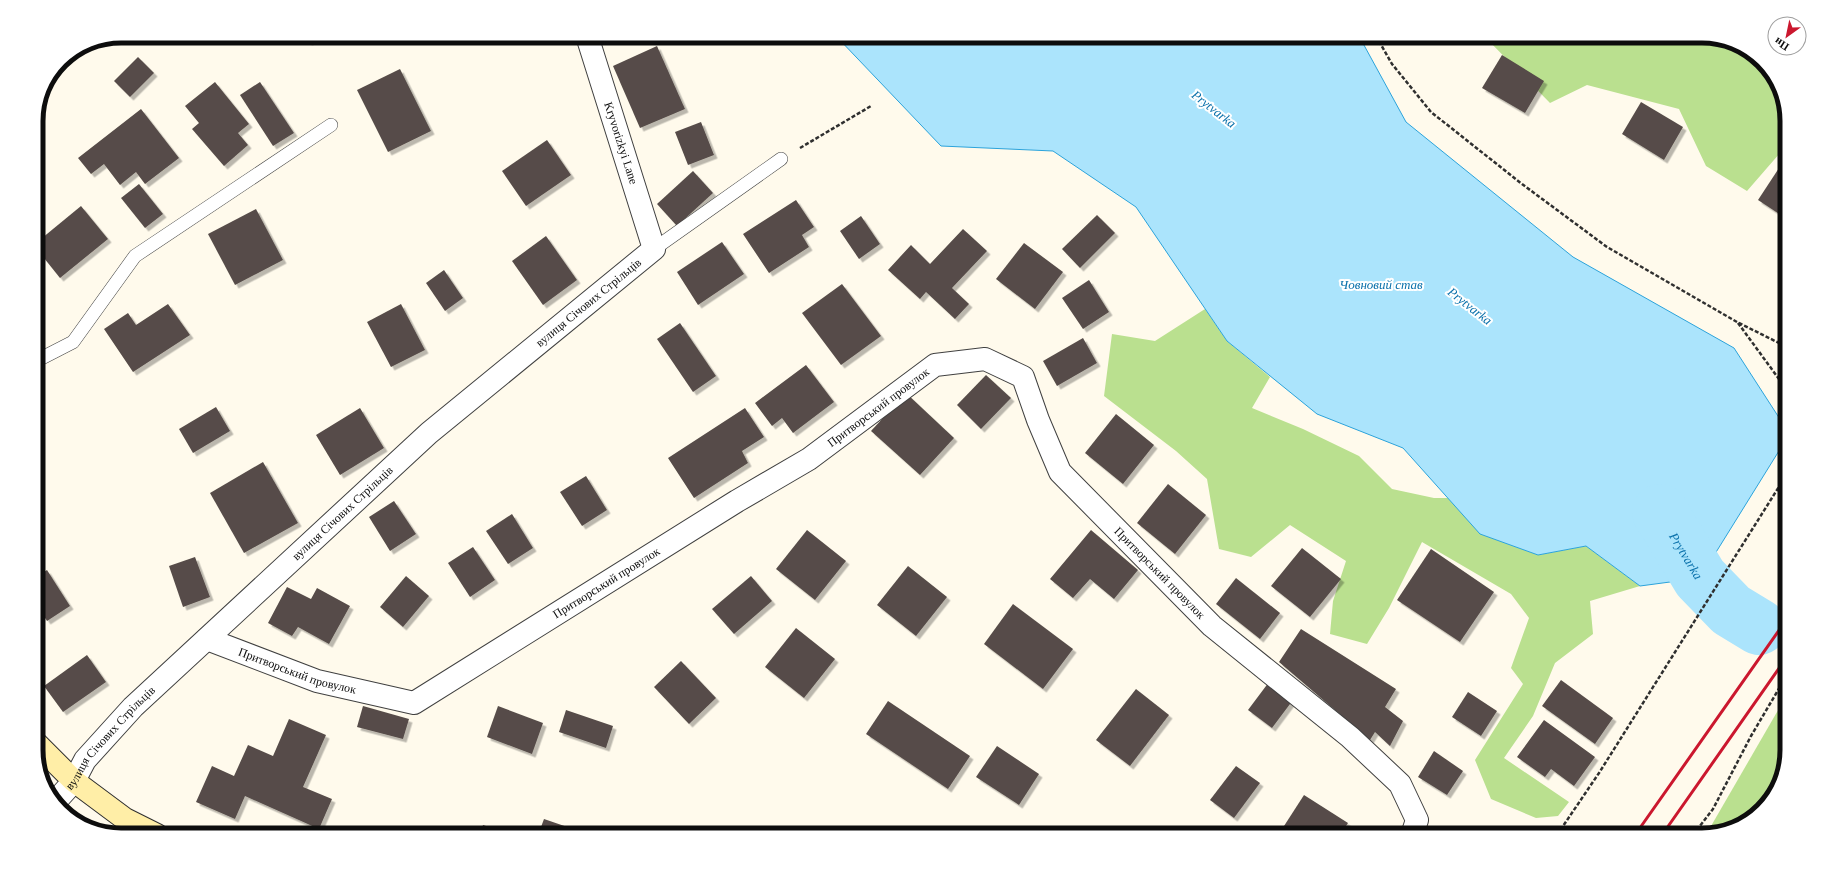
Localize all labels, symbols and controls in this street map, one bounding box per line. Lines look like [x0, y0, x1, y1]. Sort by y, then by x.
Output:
north arrow [1767, 16, 1807, 56]
text: Пн [1771, 35, 1791, 53]
water label: Prytvarka [1188, 86, 1239, 131]
street label: Kryvorizkyi Lane [601, 100, 641, 186]
street label: вулиця Січових Стрільців [533, 255, 644, 350]
water label: Човновий став [1339, 277, 1423, 292]
water label: Prytvarka [1444, 283, 1495, 328]
street label: Притворський провулок [825, 365, 932, 450]
street label: вулиця Січових Стрільців [289, 463, 396, 563]
street label: Притворський провулок [1111, 524, 1208, 622]
water label: Prytvarka [1666, 529, 1707, 582]
street label: Притворський провулок [550, 544, 662, 621]
street label: Притворський провулок [237, 645, 358, 697]
street label: вулиця Січових Стрільців [63, 683, 158, 793]

